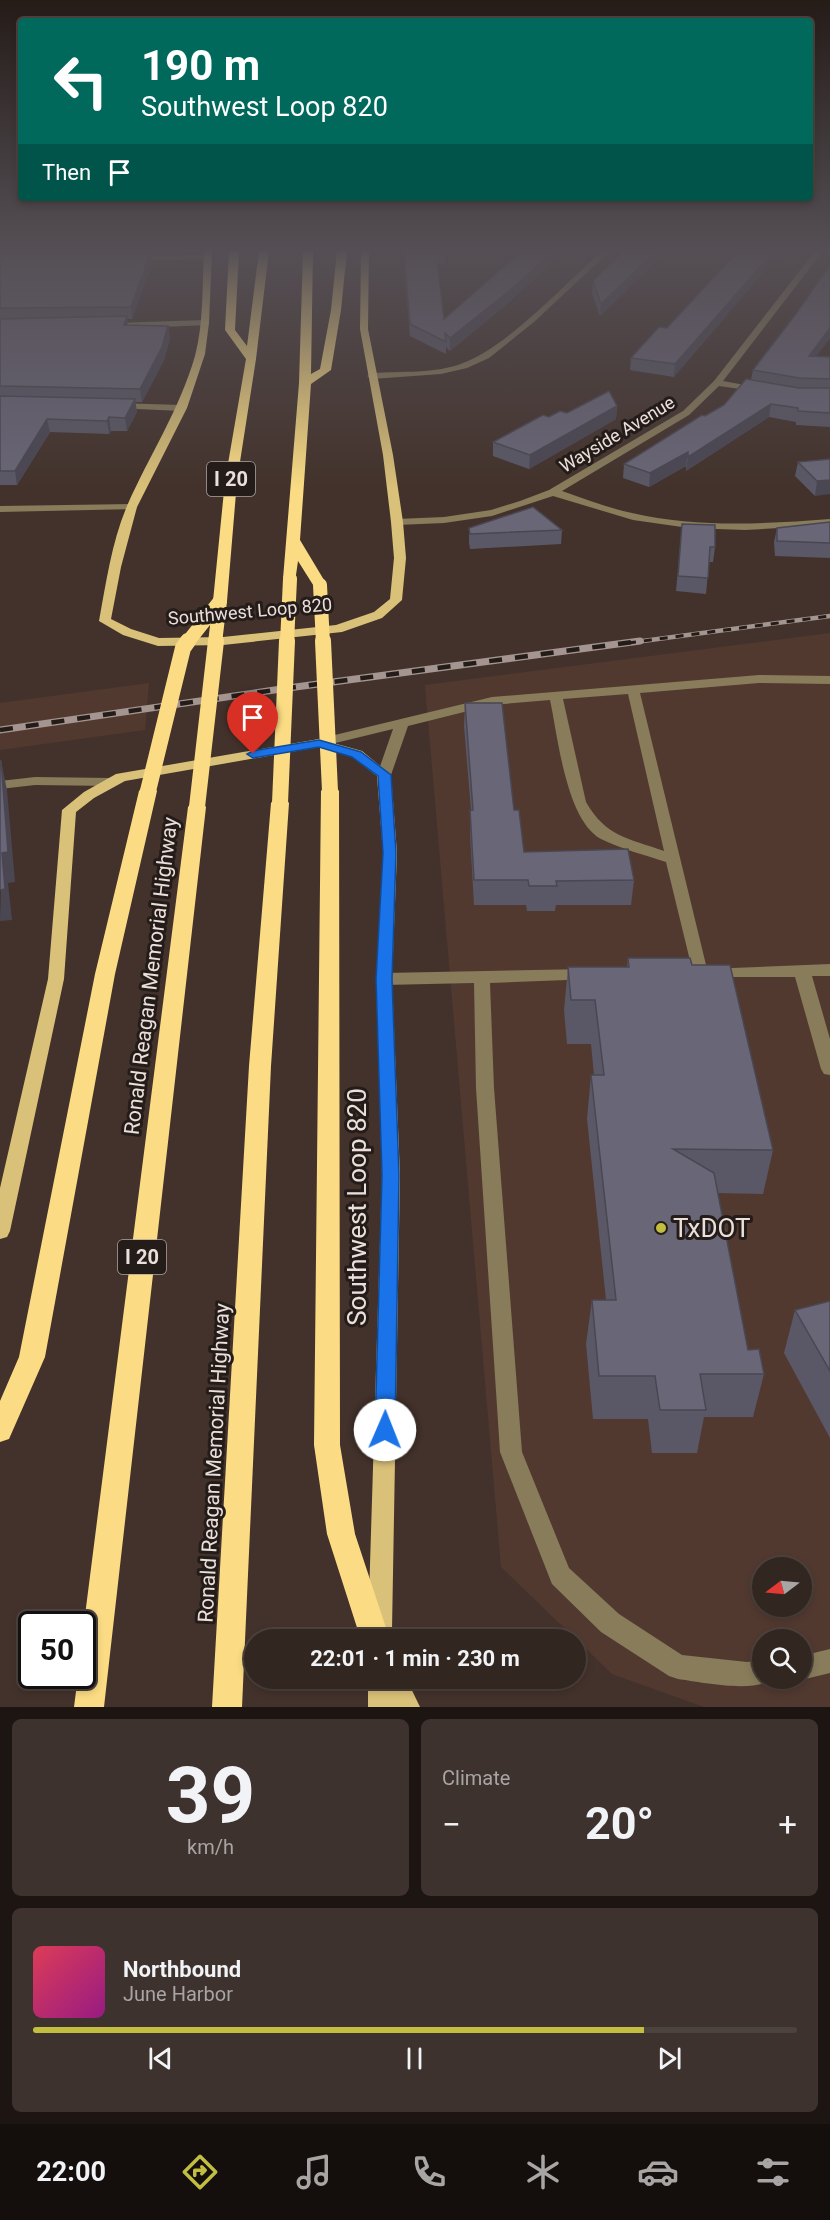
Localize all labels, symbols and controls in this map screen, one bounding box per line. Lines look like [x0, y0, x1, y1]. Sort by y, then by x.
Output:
text: 190 m [141, 41, 260, 90]
icon: left [42, 42, 120, 120]
text: Southwest Loop 820 [141, 91, 388, 123]
icon: arrive [103, 156, 136, 189]
text: Then [42, 160, 91, 185]
street label: Wayside Avenue [556, 391, 678, 477]
road number: I 20 [207, 462, 255, 496]
street label: Southwest Loop 820 [167, 593, 333, 629]
pin [227, 692, 278, 754]
icon: arrive [236, 701, 269, 734]
street label: Ronald Reagan Memorial Highway [120, 816, 182, 1136]
street label: Southwest Loop 820 [342, 1088, 372, 1326]
place label: TxDOT [673, 1213, 751, 1243]
marker: TxDOT [654, 1221, 668, 1235]
road number: I 20 [118, 1240, 166, 1274]
street label: Ronald Reagan Memorial Highway [194, 1303, 234, 1623]
position arrow [353, 1398, 417, 1462]
north arrow [752, 1557, 812, 1617]
map controls [752, 1557, 812, 1689]
speed limit sign: 50 [18, 1611, 96, 1689]
button: search [752, 1629, 812, 1689]
text: 22:01 · 1 min · 230 m [310, 1646, 520, 1671]
text: 39 [166, 1750, 255, 1841]
text: Climate [442, 1766, 510, 1790]
text: 20° [585, 1797, 654, 1850]
text: − [442, 1805, 461, 1844]
text: + [778, 1805, 797, 1844]
text: km/h [187, 1835, 234, 1859]
text: Northbound [123, 1957, 241, 1982]
text: June Harbor [123, 1982, 233, 2006]
icon: previous [144, 2042, 177, 2075]
icon: pause [398, 2042, 431, 2075]
icon: next [653, 2042, 686, 2075]
icon: directions [179, 2151, 221, 2193]
icon: music [293, 2151, 335, 2193]
icon: phone [408, 2151, 450, 2193]
icon: climate [522, 2151, 564, 2193]
icon: car [637, 2151, 679, 2193]
icon: filters [752, 2151, 794, 2193]
text: 22:00 [36, 2156, 106, 2188]

